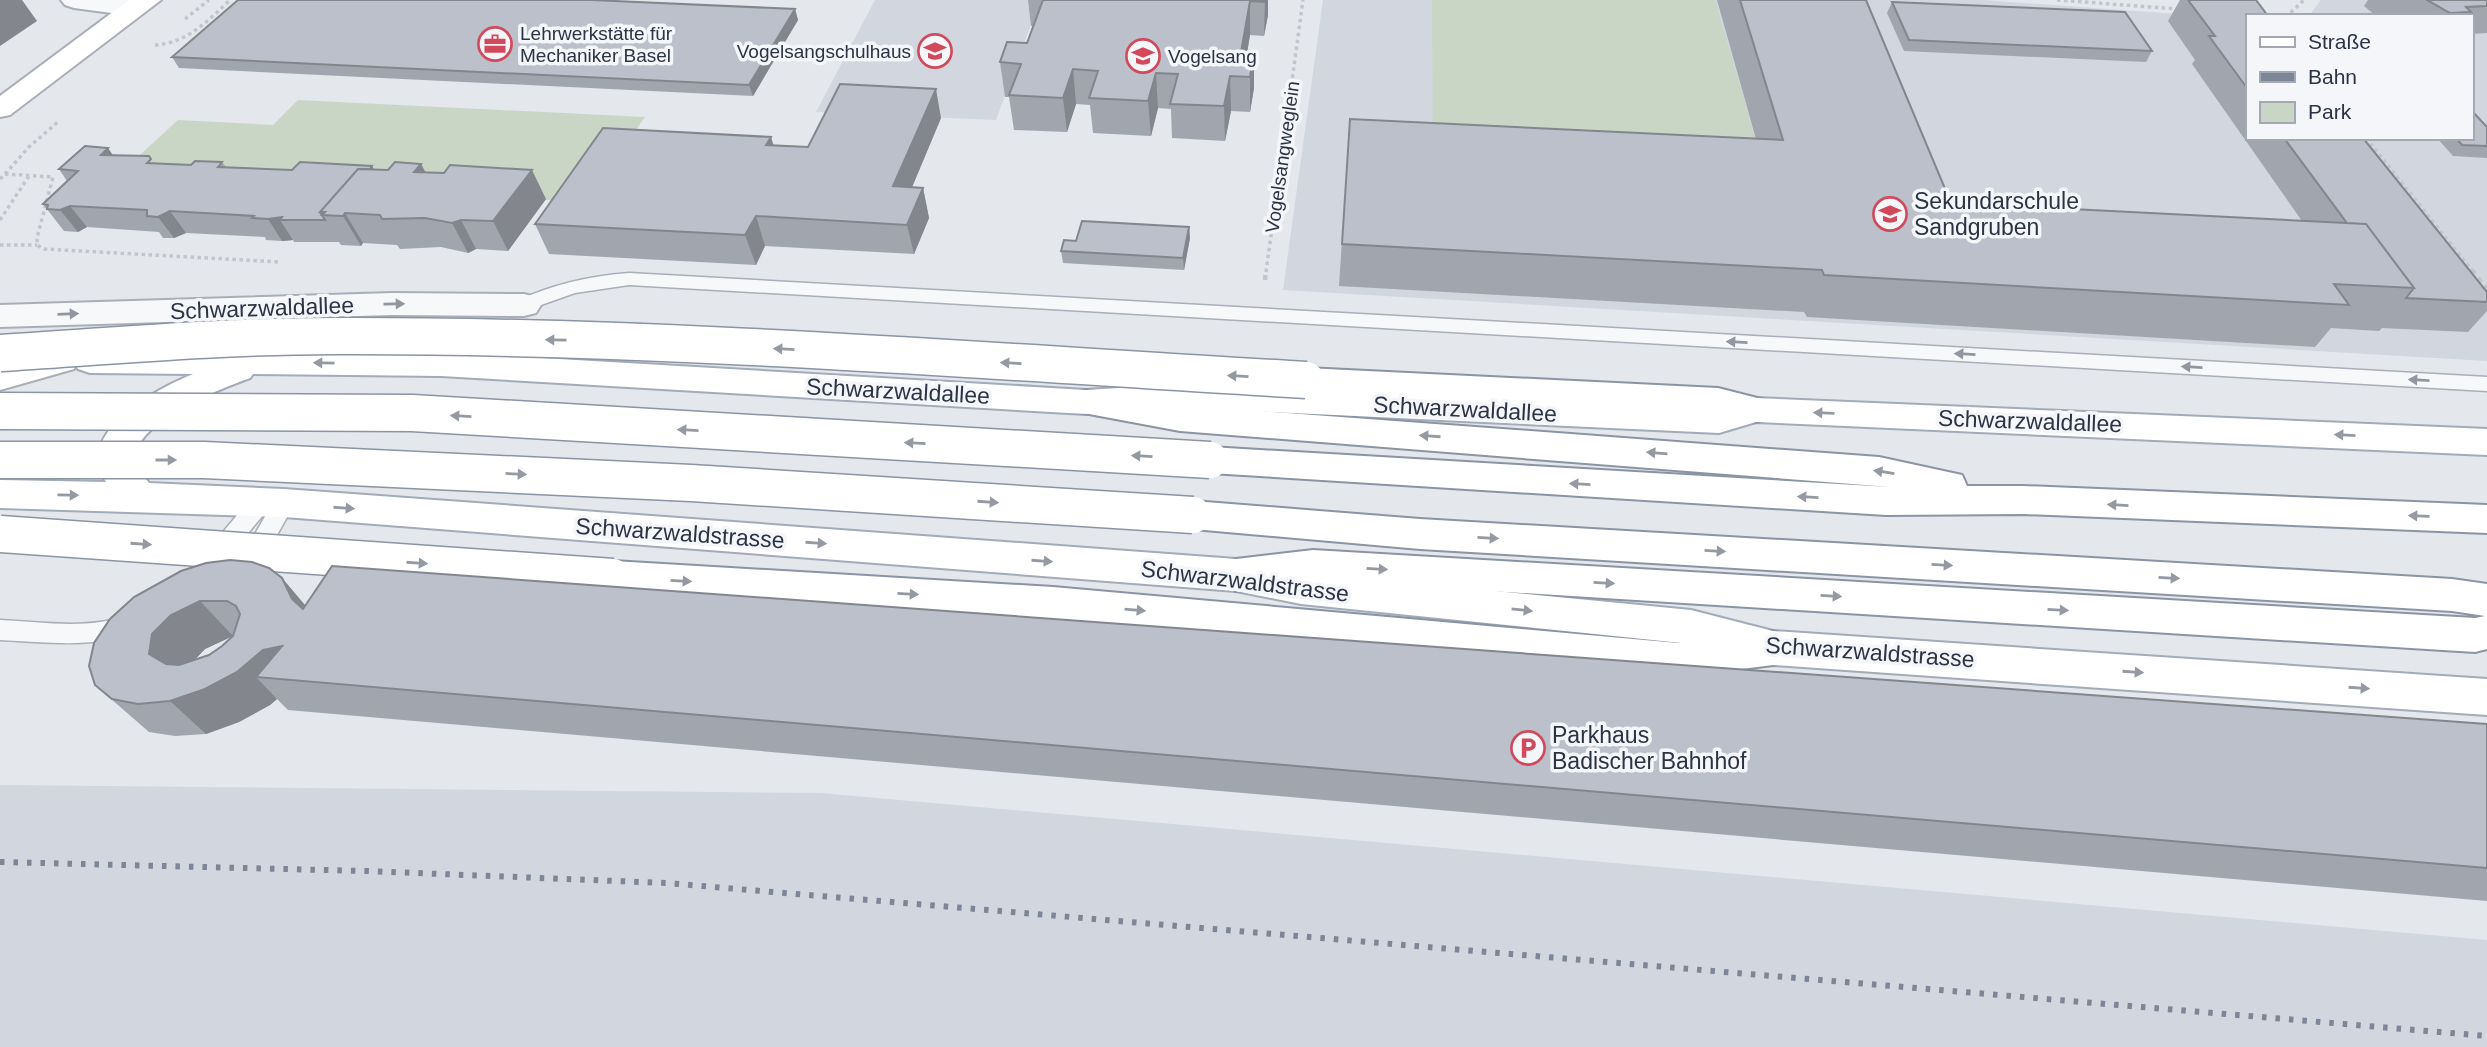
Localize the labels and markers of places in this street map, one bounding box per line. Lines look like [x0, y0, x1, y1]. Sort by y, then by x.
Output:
place label: Lehrwerkstätte für Mechaniker Basel [520, 23, 673, 66]
office icon: Lehrwerkstätte für Mechaniker Basel [476, 25, 514, 63]
school or university icon: Vogelsangschulhaus [916, 32, 954, 70]
school or university icon: Vogelsang [1124, 37, 1162, 75]
place label: Vogelsangschulhaus [737, 41, 911, 62]
place label: Vogelsang [1168, 46, 1257, 67]
place label: Sekundarschule Sandgruben [1914, 188, 2079, 240]
school or university icon: Sekundarschule Sandgruben [1871, 195, 1909, 233]
place label: Parkhaus Badischer Bahnhof [1552, 722, 1747, 774]
parking icon: Parkhaus Badischer Bahnhof [1509, 729, 1547, 767]

